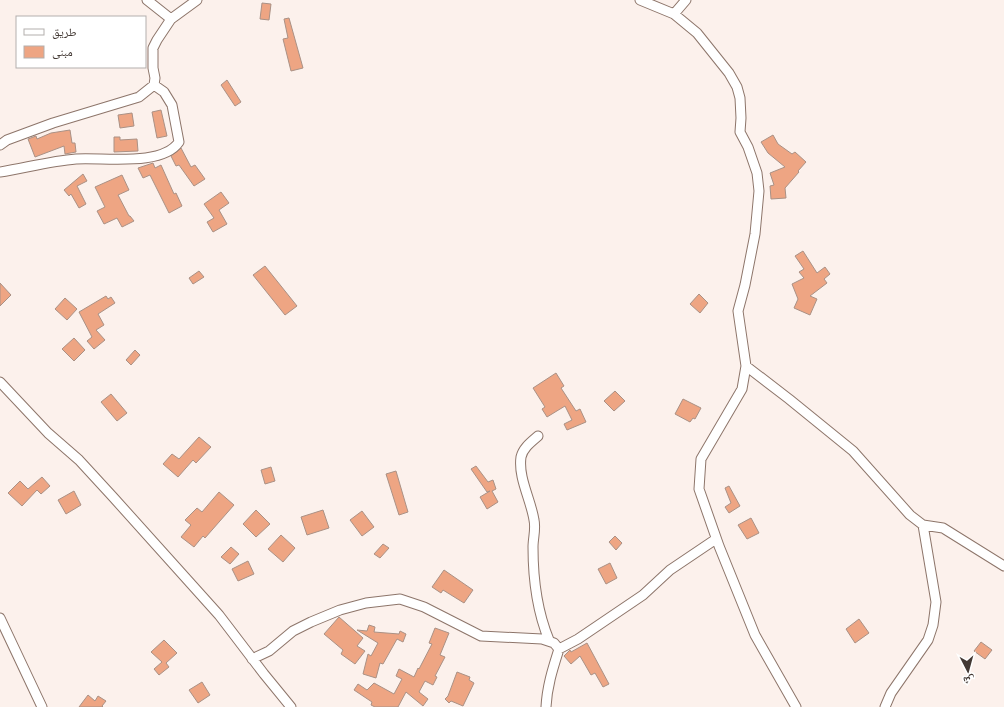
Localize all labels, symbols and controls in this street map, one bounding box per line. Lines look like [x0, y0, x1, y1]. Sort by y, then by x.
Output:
legend [16, 16, 146, 68]
text: طريق [52, 23, 77, 40]
text: مبنى [52, 43, 73, 60]
north arrow [948, 651, 988, 691]
text: ش [962, 672, 976, 690]

